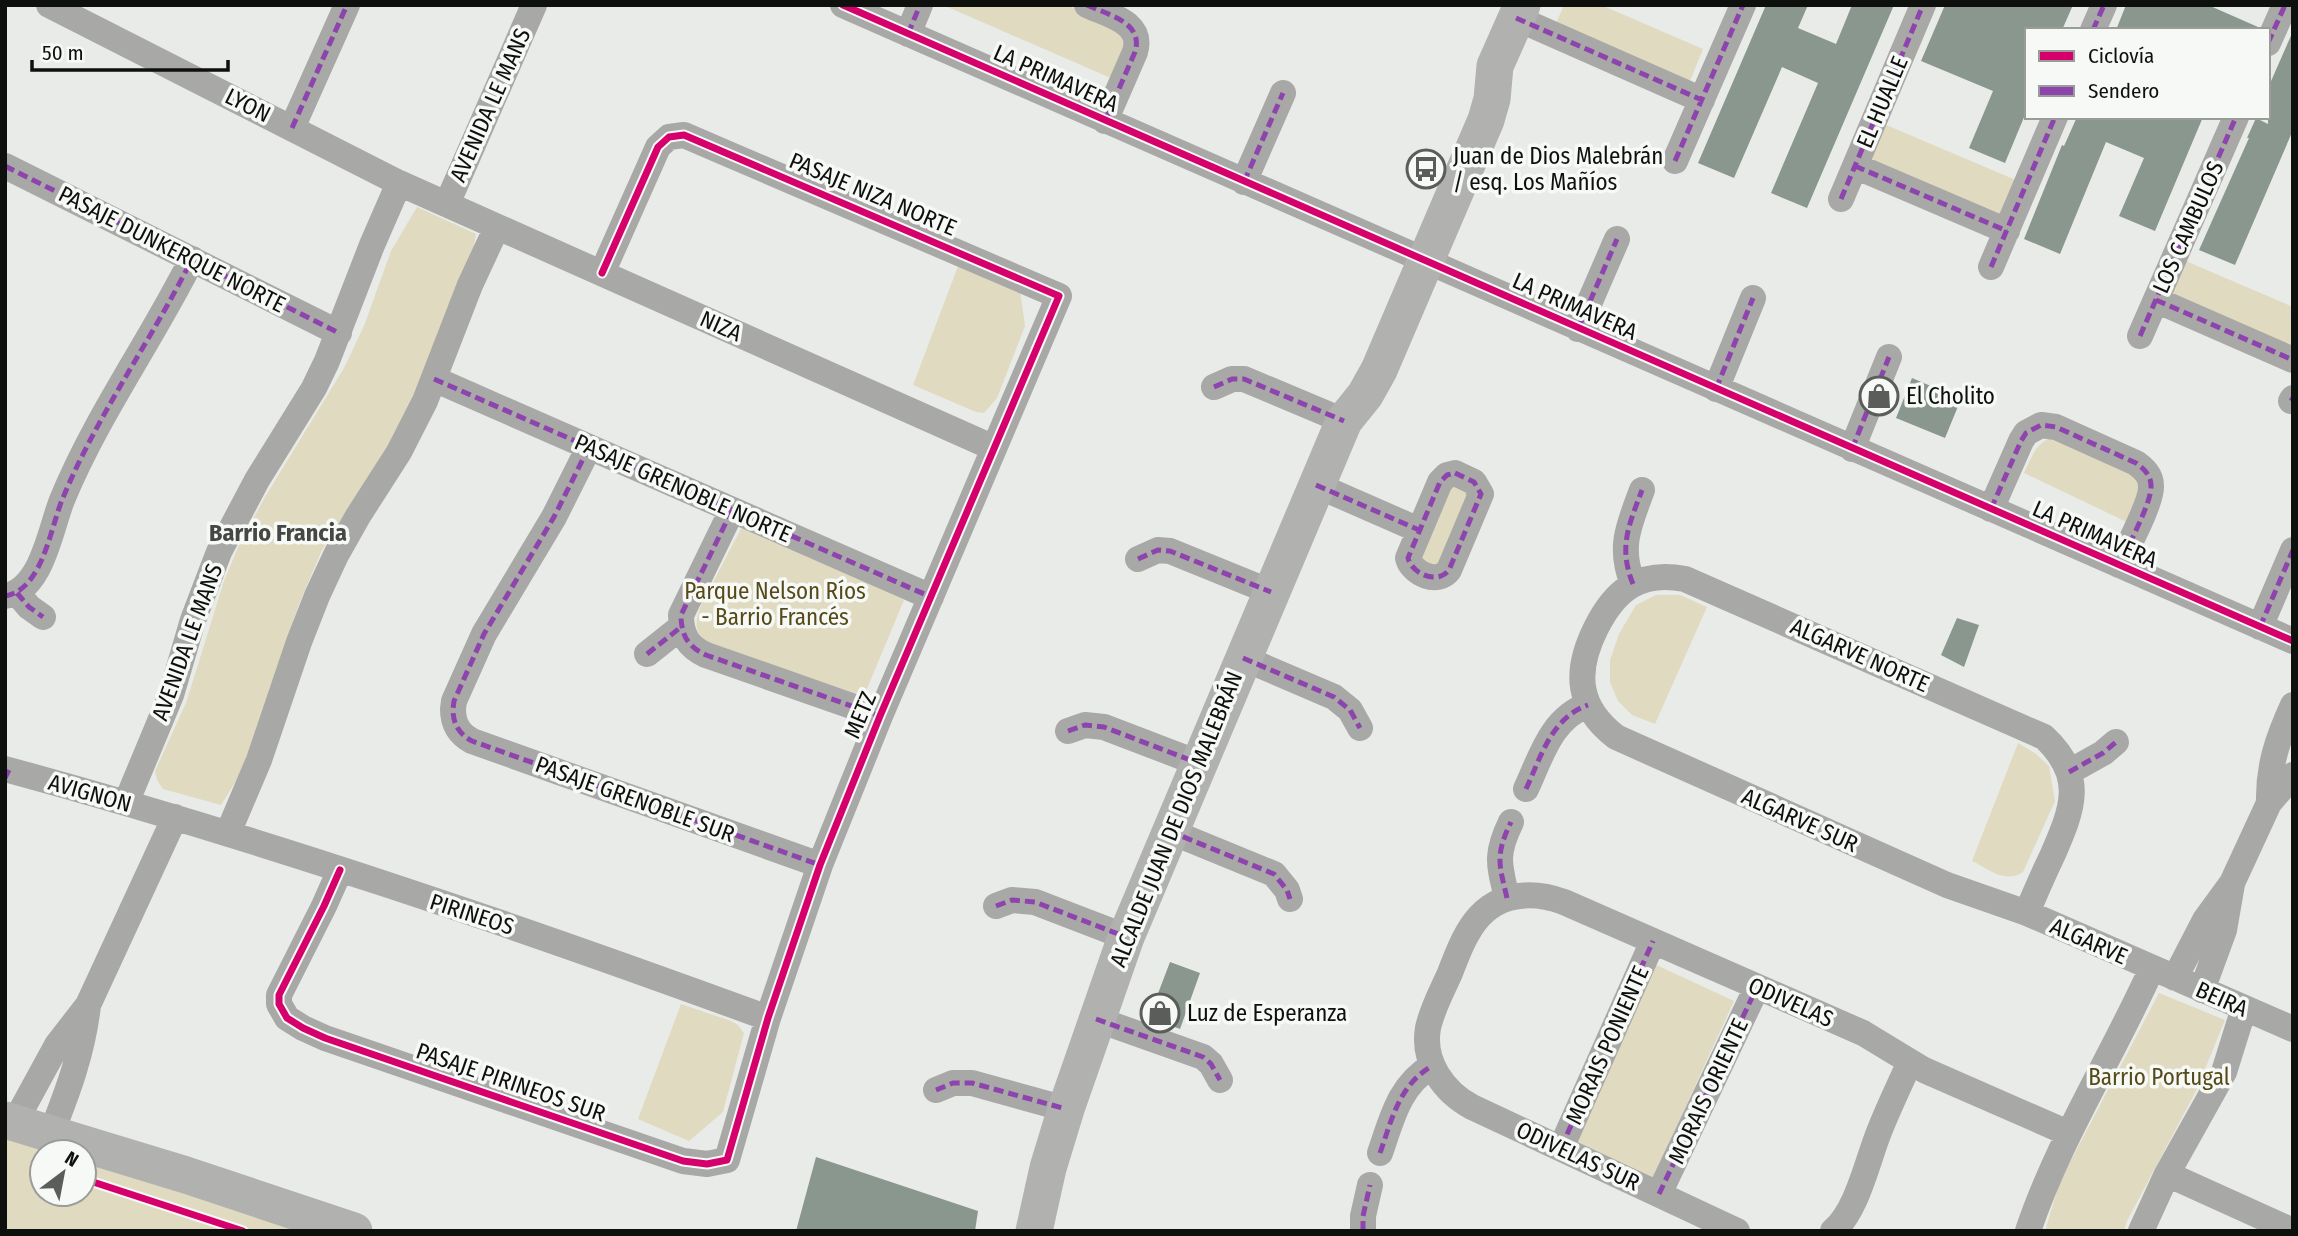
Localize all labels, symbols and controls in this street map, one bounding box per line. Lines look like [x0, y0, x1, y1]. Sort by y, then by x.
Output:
street label: AVENIDA LE MANS [444, 24, 536, 186]
scale bar [32, 28, 228, 72]
legend [2025, 28, 2270, 119]
street label: LA PRIMAVERA [989, 38, 1123, 118]
text: 50 m [42, 40, 84, 66]
text: Ciclovía [2088, 43, 2154, 69]
street label: EL HUALLE [1850, 52, 1914, 152]
text: Sendero [2088, 78, 2159, 104]
street label: LYON [221, 82, 275, 128]
place label: Juan de Dios Malebrán / esq. Los Mañíos [1453, 142, 1663, 196]
street label: PASAJE NIZA NORTE [785, 146, 961, 242]
bus stop icon: Juan de Dios Malebrán / esq. Los Mañíos [1405, 148, 1447, 190]
street label: LOS CAMBULOS [2146, 157, 2230, 297]
street label: PASAJE DUNKERQUE NORTE [54, 180, 290, 318]
street label: LA PRIMAVERA [1508, 266, 1642, 346]
street label: NIZA [696, 304, 746, 348]
shop icon: El Cholito [1858, 375, 1900, 417]
place label: El Cholito [1906, 382, 1995, 410]
street label: PASAJE GRENOBLE NORTE [570, 428, 796, 548]
street label: LA PRIMAVERA [2028, 494, 2162, 574]
district label: Barrio Francia [209, 519, 347, 547]
street label: AVENIDA LE MANS [146, 560, 228, 724]
park label: Parque Nelson Ríos - Barrio Francés [684, 577, 866, 631]
street label: ALGARVE NORTE [1786, 612, 1934, 698]
street label: ALCALDE JUAN DE DIOS MALEBRÁN [1103, 667, 1248, 971]
street label: METZ [838, 687, 882, 743]
street label: PASAJE GRENOBLE SUR [532, 750, 739, 848]
street label: AVIGNON [45, 768, 135, 818]
street label: ALGARVE SUR [1738, 782, 1863, 858]
street label: PIRINEOS [426, 887, 518, 941]
street label: ALGARVE [2046, 912, 2132, 970]
street label: MORAIS PONIENTE [1559, 961, 1655, 1129]
street label: ODIVELAS [1744, 971, 1838, 1033]
street label: BEIRA [2192, 975, 2252, 1023]
shop icon: Luz de Esperanza [1139, 992, 1181, 1034]
place label: Luz de Esperanza [1187, 999, 1347, 1027]
street label: MORAIS ORIENTE [1662, 1014, 1754, 1168]
street label: PASAJE PIRINEOS SUR [413, 1036, 610, 1128]
park label: Barrio Portugal [2088, 1063, 2230, 1091]
street label: ODIVELAS SUR [1512, 1115, 1645, 1197]
north arrow [28, 1138, 98, 1208]
text: N [61, 1146, 83, 1172]

